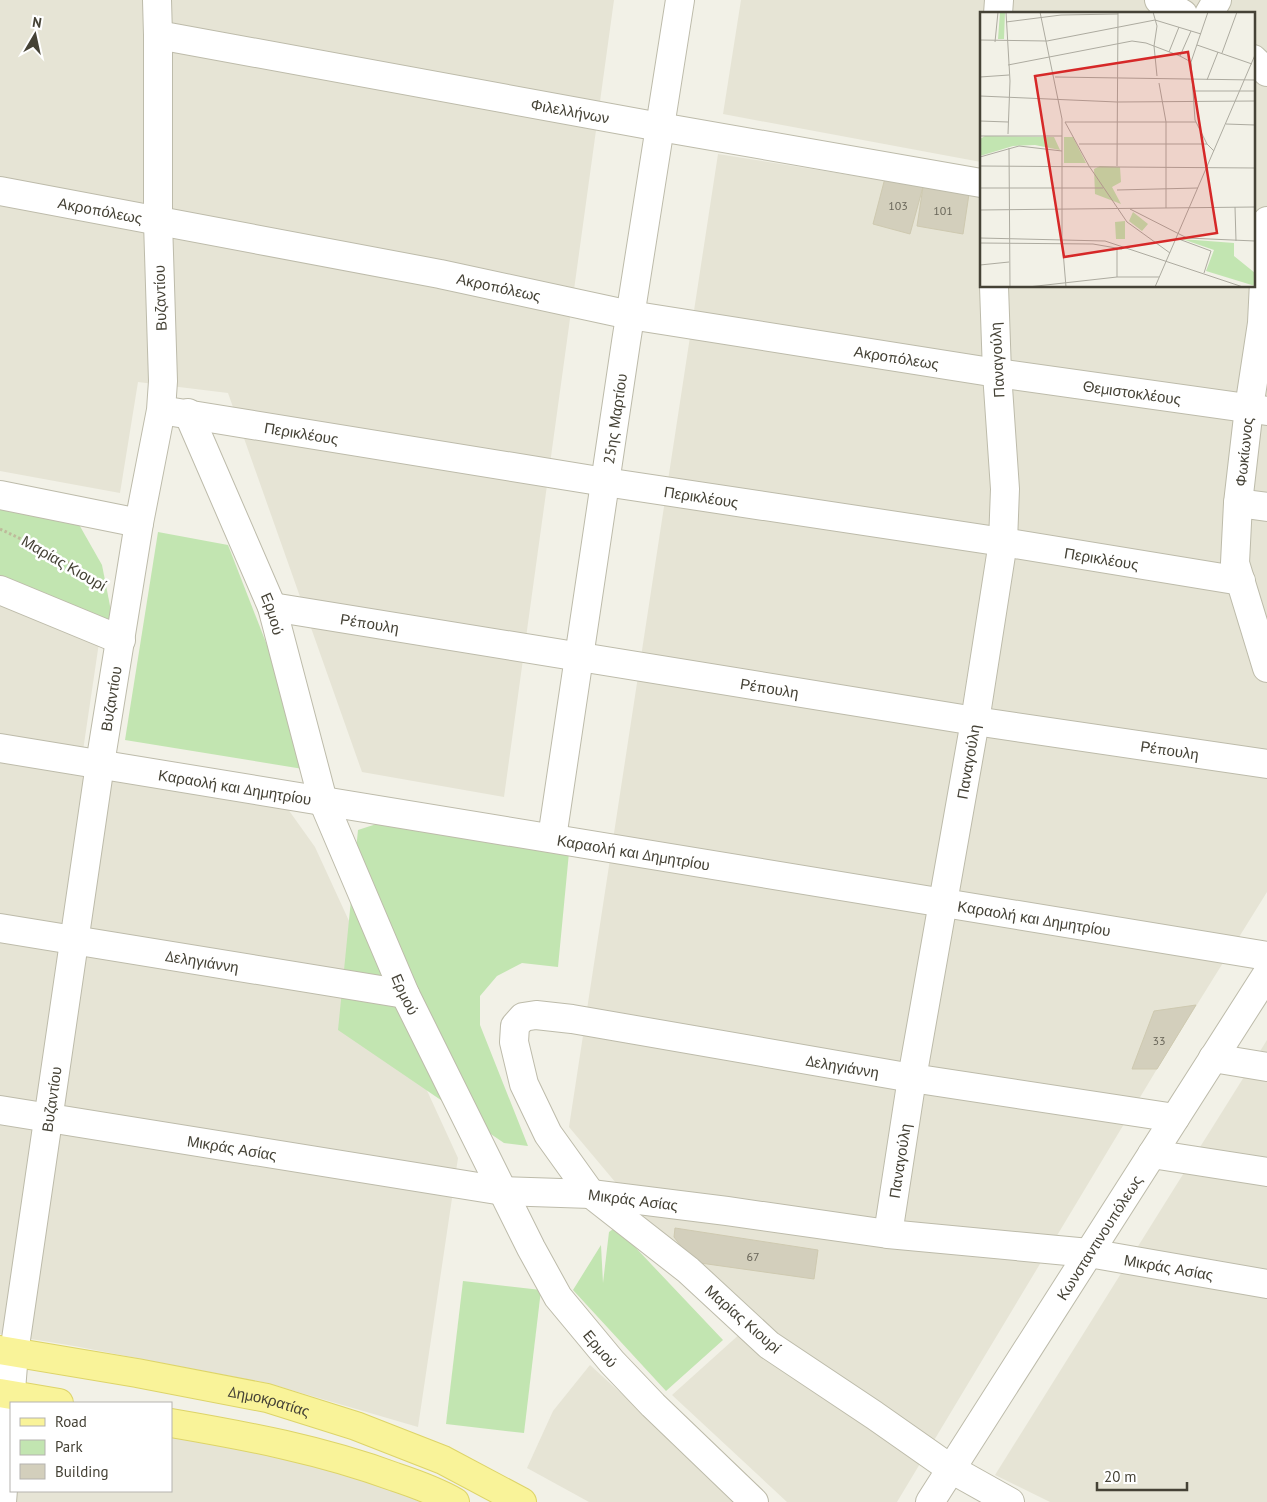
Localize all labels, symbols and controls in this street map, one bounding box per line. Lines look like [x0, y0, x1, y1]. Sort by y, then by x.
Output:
north arrow [10, 10, 60, 60]
inset map [980, 12, 1254, 288]
text: N [31, 13, 43, 32]
street label: Φιλελλήνων [529, 94, 611, 127]
street label: Ακροπόλεως [56, 193, 144, 227]
house number: 103 [888, 198, 908, 213]
house number: 101 [933, 203, 953, 218]
street label: Βυζαντίου [149, 265, 171, 331]
street label: Ακροπόλεως [455, 268, 543, 305]
street label: Παναγούλη [986, 322, 1008, 398]
street label: Ακροπόλεως [853, 341, 940, 373]
street label: 25ης Μαρτίου [598, 372, 631, 465]
street label: Θεμιστοκλέους [1082, 376, 1182, 408]
street label: Περικλέους [263, 417, 340, 448]
street label: Φωκίωνος [1231, 417, 1257, 487]
street label: Περικλέους [663, 482, 740, 511]
street label: Μαρίας Κιουρί [18, 531, 110, 595]
street label: Περικλέους [1063, 543, 1140, 574]
street label: Ερμού [257, 589, 288, 637]
street label: Ρέπουλη [339, 609, 400, 637]
street label: Βυζαντίου [96, 665, 125, 733]
street label: Ρέπουλη [739, 674, 800, 702]
street label: Παναγούλη [952, 723, 984, 801]
street label: Ρέπουλη [1139, 736, 1200, 763]
street label: Καραολή και Δημητρίου [157, 765, 313, 808]
street label: Καραολή και Δημητρίου [556, 830, 711, 874]
street label: Καραολή και Δημητρίου [956, 896, 1112, 940]
street label: Δεληγιάννη [164, 946, 240, 976]
street label: Ερμού [388, 971, 423, 1018]
house number: 33 [1152, 1033, 1166, 1048]
street label: Δεληγιάννη [805, 1050, 881, 1082]
street label: Βυζαντίου [37, 1065, 65, 1133]
street label: Παναγούλη [884, 1122, 914, 1200]
street label: Μικράς Ασίας [186, 1131, 278, 1164]
street label: Κωνσταντινουπόλεως [1052, 1171, 1146, 1303]
street label: Μικράς Ασίας [587, 1184, 679, 1214]
house number: 67 [746, 1249, 760, 1264]
street label: Μικράς Ασίας [1123, 1250, 1215, 1284]
street label: Μαρίας Κιουρί [701, 1281, 785, 1358]
street label: Ερμού [580, 1326, 622, 1371]
street label: Δημοκρατίας [227, 1381, 312, 1420]
legend [10, 1402, 172, 1492]
text: Road [55, 1412, 87, 1431]
text: Park [55, 1437, 83, 1456]
scale bar [1097, 1460, 1187, 1492]
text: Building [55, 1462, 109, 1481]
text: 20 m [1104, 1467, 1137, 1486]

